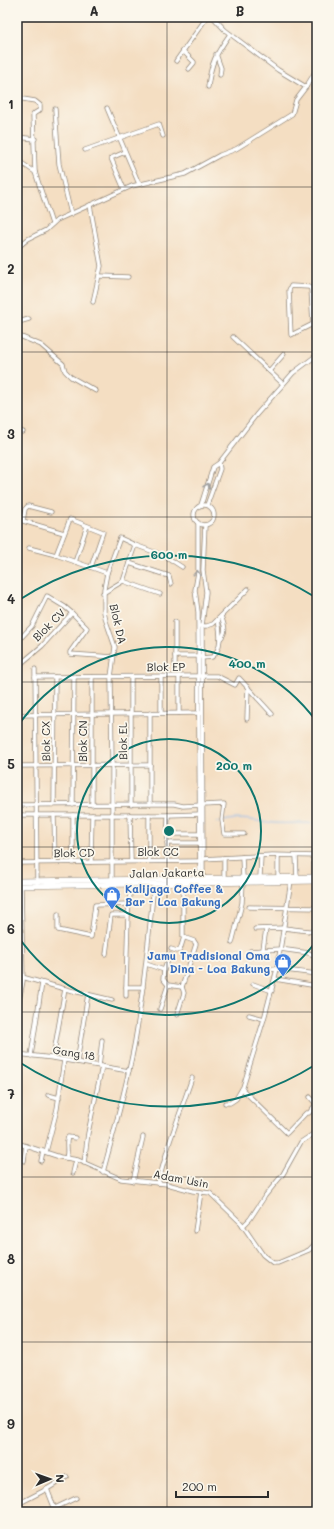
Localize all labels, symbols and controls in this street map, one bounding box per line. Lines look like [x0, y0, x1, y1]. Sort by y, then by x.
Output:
text: A [89, 2, 99, 19]
text: B [236, 2, 245, 19]
text: 1 [8, 95, 14, 112]
text: 2 [7, 260, 15, 277]
text: 3 [7, 425, 15, 442]
one-way arrow [202, 483, 211, 490]
text: 600 m [151, 546, 187, 562]
one-way arrow [192, 570, 201, 576]
text: 4 [7, 590, 15, 607]
street label: Blok DA [107, 602, 130, 645]
street label: Blok CV [29, 605, 68, 644]
text: 400 m [229, 655, 265, 671]
street label: Blok EP [147, 659, 186, 674]
street label: Blok CN [75, 720, 90, 762]
street label: Blok CX [38, 721, 53, 761]
street label: Blok EL [115, 722, 130, 760]
text: 5 [7, 755, 15, 772]
text: 200 m [216, 757, 252, 773]
centre of rings [162, 824, 176, 838]
street label: Blok CC [137, 844, 179, 859]
street label: Blok CD [53, 845, 95, 860]
street label: Jalan Jakarta [129, 864, 205, 881]
place label: Kalijaga Coffee & Bar - Loa Bakung [125, 881, 223, 909]
shop icon: Kalijaga Coffee & Bar - Loa Bakung [102, 885, 122, 910]
text: 6 [7, 920, 15, 937]
place label: Jamu Tradisional Oma Dina - Loa Bakung [147, 948, 270, 976]
shop icon: Jamu Tradisional Oma Dina - Loa Bakung [273, 952, 293, 977]
street label: Gang 18 [52, 1042, 97, 1063]
text: 7 [7, 1085, 15, 1102]
street label: Adam Usin [152, 1166, 210, 1191]
text: 8 [7, 1250, 15, 1267]
text: 9 [7, 1415, 15, 1432]
north arrow [30, 1459, 70, 1499]
scale bar [176, 1473, 268, 1499]
text: N [53, 1474, 68, 1483]
text: 200 m [182, 1478, 217, 1494]

